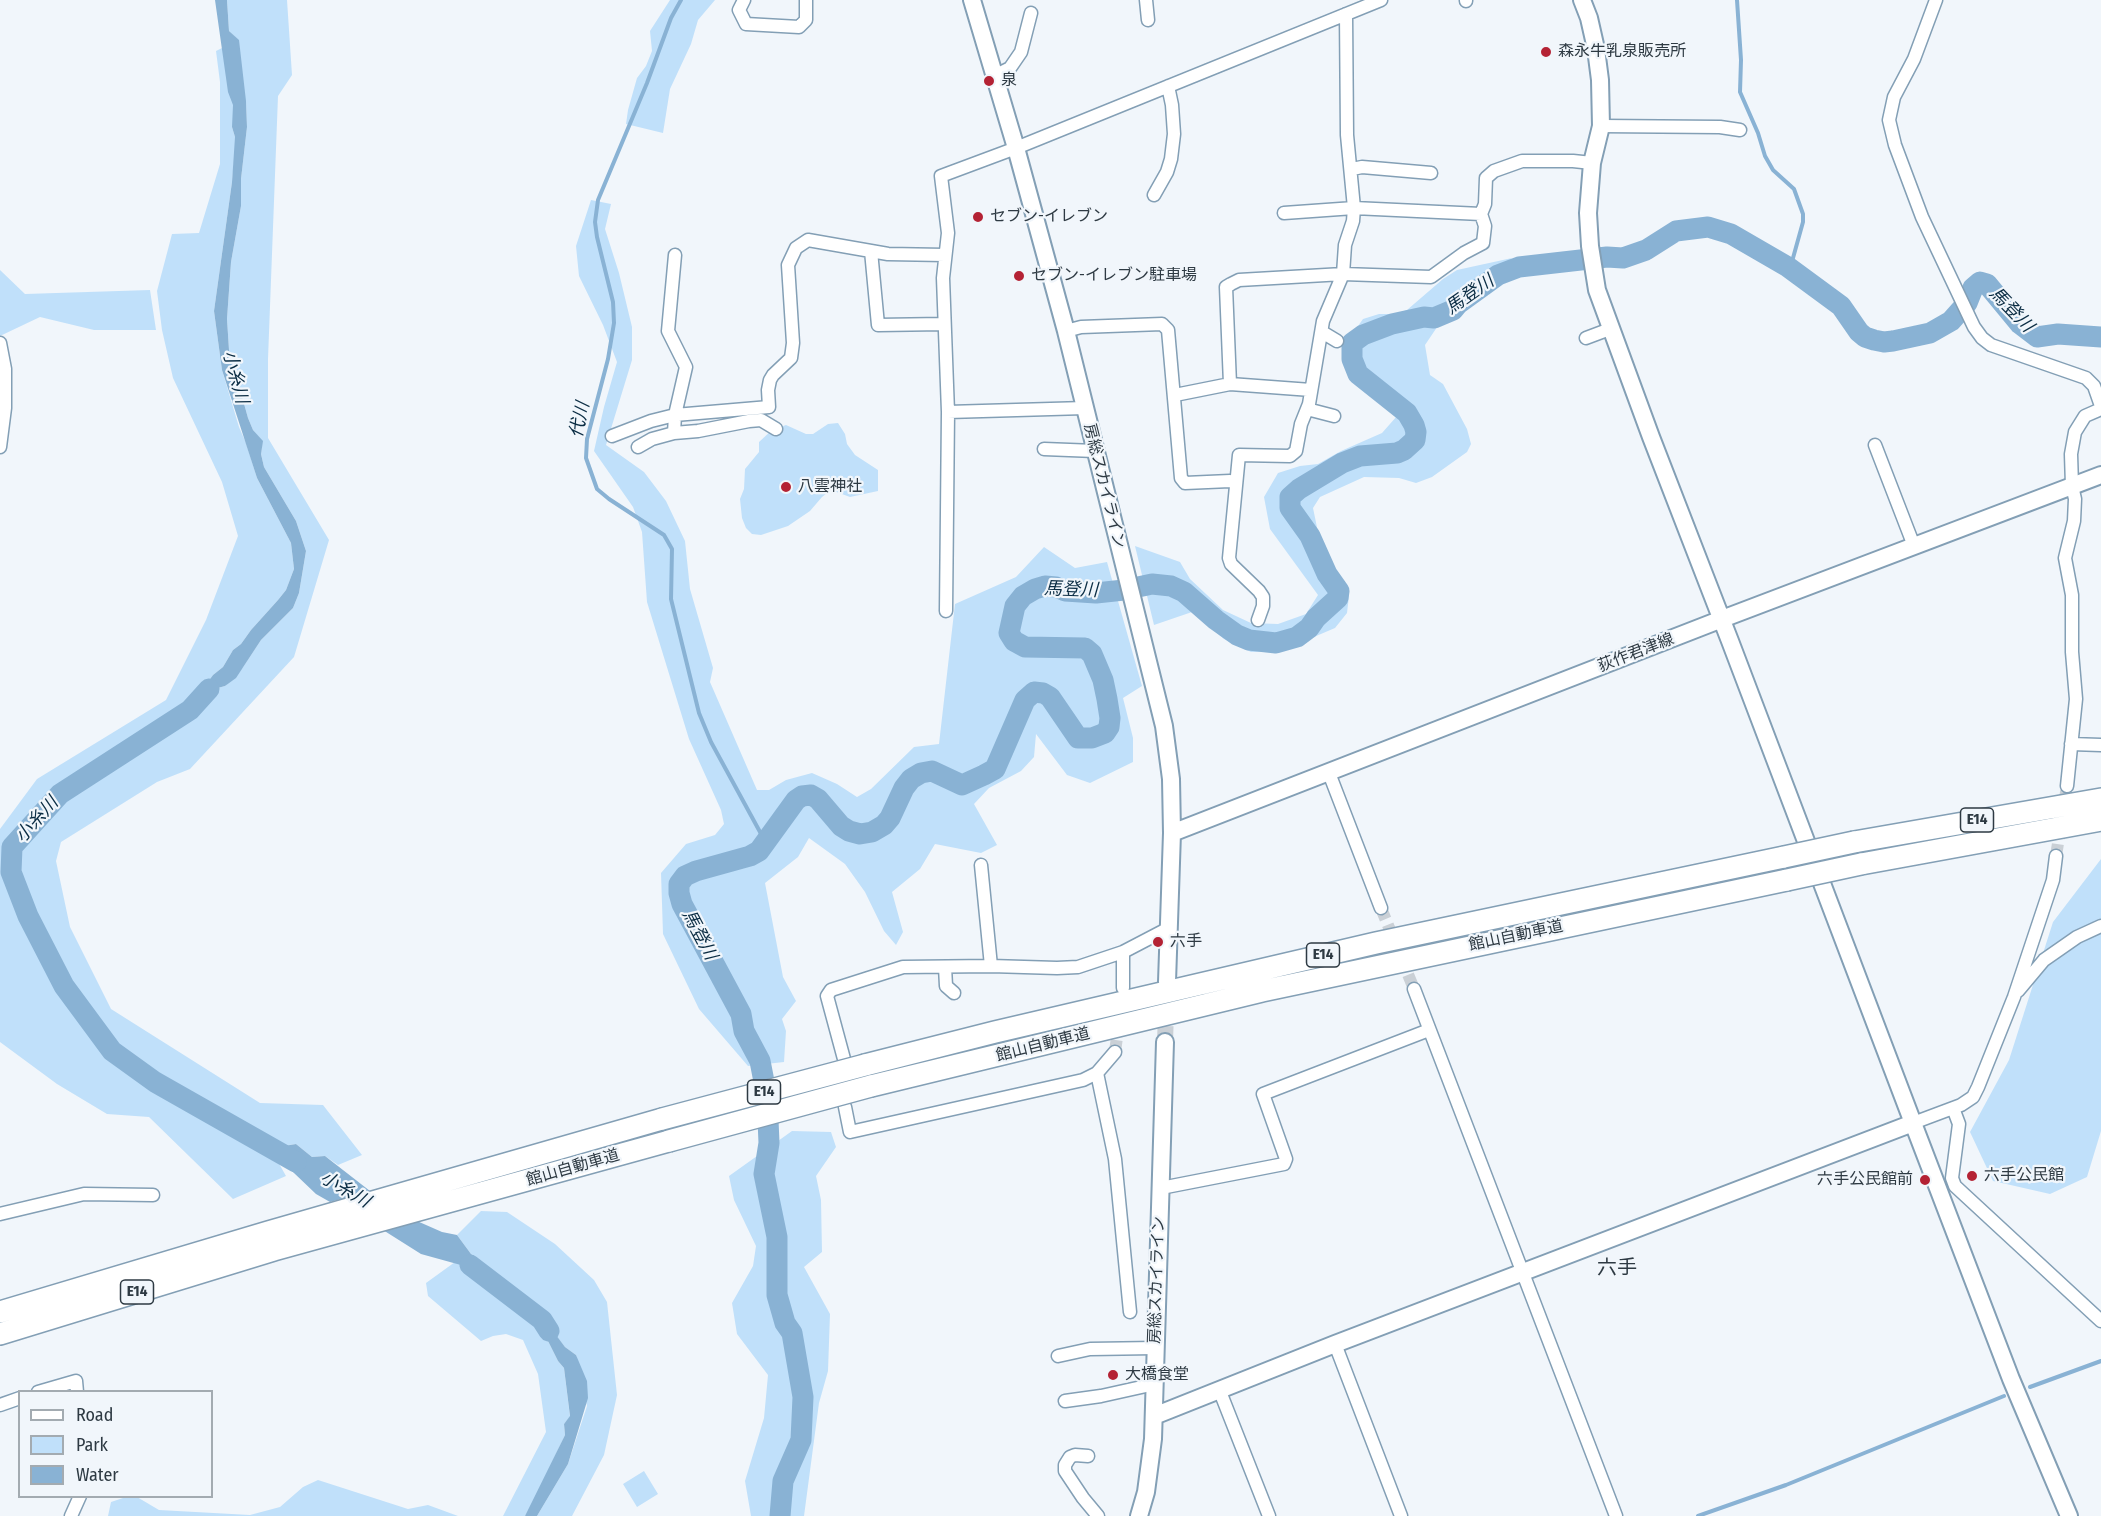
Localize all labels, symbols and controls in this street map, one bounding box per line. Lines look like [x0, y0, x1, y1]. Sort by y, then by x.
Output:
place label: 森永牛乳泉販売所 [1558, 42, 1686, 62]
marker: 森永牛乳泉販売所 [1539, 45, 1553, 59]
place label: 泉 [1001, 71, 1017, 91]
marker: 泉 [982, 74, 996, 88]
place label: セブン-イレブン [990, 207, 1108, 227]
marker: セブン-イレブン [971, 210, 985, 224]
place label: セブン-イレブン駐車場 [1031, 266, 1197, 286]
marker: セブン-イレブン駐車場 [1012, 269, 1026, 283]
water label: 馬登川 [1442, 271, 1498, 319]
water label: 馬登川 [1984, 283, 2038, 337]
water label: 小糸川 [218, 348, 252, 406]
water label: 代川 [566, 400, 594, 440]
street label: 房総スカイライン [1079, 422, 1129, 550]
place label: 八雲神社 [798, 477, 862, 497]
marker: 八雲神社 [779, 480, 793, 494]
water label: 馬登川 [1044, 578, 1098, 602]
street label: 荻作君津線 [1595, 630, 1677, 676]
water label: 小糸川 [11, 793, 63, 847]
road number: E14 [1960, 808, 1994, 832]
water label: 馬登川 [677, 906, 721, 964]
street label: 館山自動車道 [1467, 917, 1565, 955]
place label: 六手 [1170, 932, 1202, 952]
marker: 六手 [1151, 935, 1165, 949]
road number: E14 [1306, 943, 1340, 967]
street label: 館山自動車道 [994, 1024, 1092, 1066]
road number: E14 [748, 1080, 780, 1104]
street label: 館山自動車道 [524, 1146, 622, 1190]
place label: 六手公民館 [1984, 1166, 2064, 1186]
water label: 小糸川 [316, 1167, 374, 1213]
marker: 六手公民館 [1965, 1169, 1979, 1183]
place label: 六手公民館前 [1817, 1170, 1913, 1190]
marker: 六手公民館前 [1918, 1173, 1932, 1187]
street label: 房総スカイライン [1145, 1216, 1169, 1344]
district label: 六手 [1597, 1256, 1637, 1280]
road number: E14 [120, 1280, 154, 1304]
place label: 大橋食堂 [1125, 1365, 1189, 1385]
marker: 大橋食堂 [1106, 1368, 1120, 1382]
legend [18, 1390, 213, 1498]
text: Road [76, 1404, 113, 1426]
text: Park [76, 1434, 108, 1456]
text: Water [76, 1464, 119, 1486]

